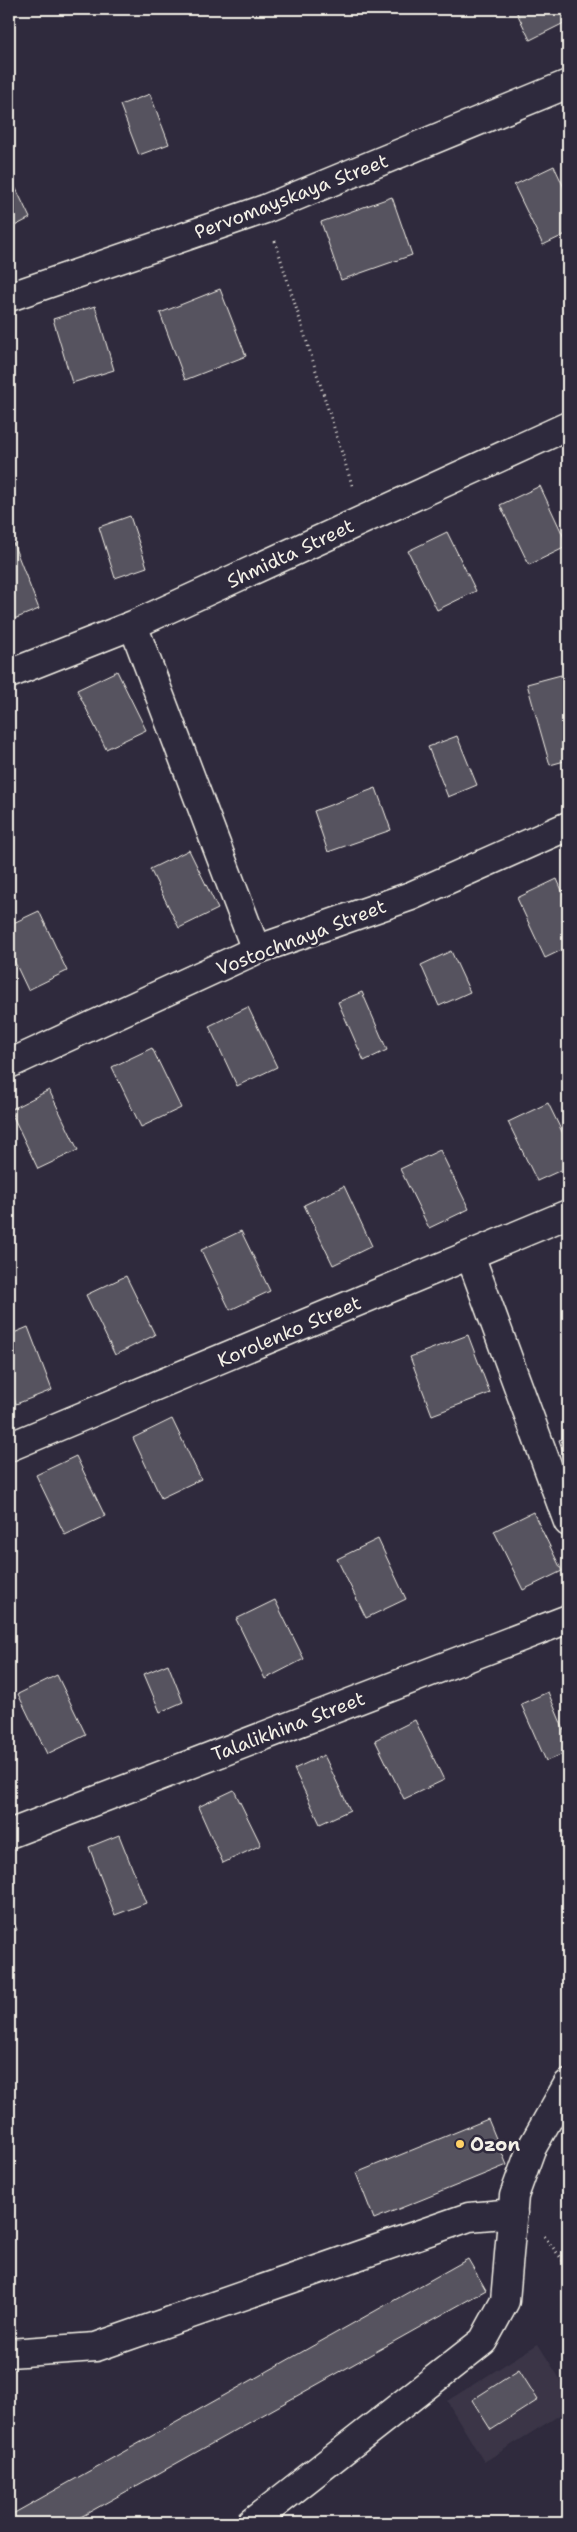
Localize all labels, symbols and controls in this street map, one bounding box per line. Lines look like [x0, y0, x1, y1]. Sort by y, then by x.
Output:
street label: Pervomayskaya Street [191, 148, 392, 245]
street label: Shmidta Street [223, 513, 358, 594]
street label: Vostochnaya Street [213, 894, 390, 981]
street label: Korolenko Street [214, 1290, 365, 1373]
street label: Talalikhina Street [208, 1686, 368, 1767]
place label: Ozon [470, 2132, 520, 2157]
marker: Ozon [454, 2138, 466, 2150]

